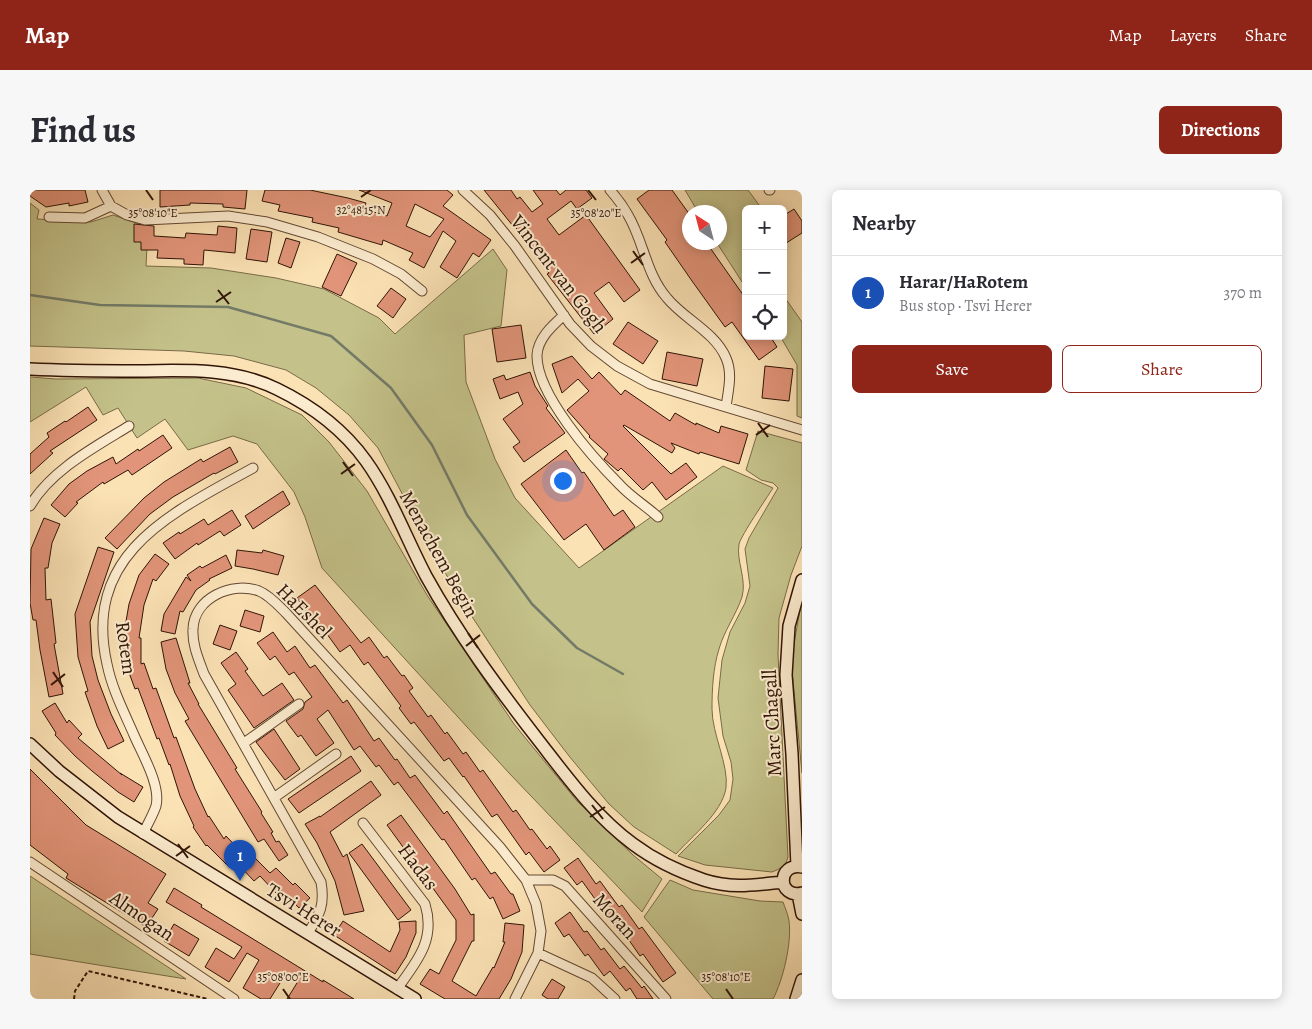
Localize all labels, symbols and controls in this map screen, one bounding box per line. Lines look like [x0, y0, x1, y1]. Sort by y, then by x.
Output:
text: Map [25, 19, 69, 51]
text: Map [1109, 23, 1142, 47]
text: Layers [1170, 23, 1217, 47]
text: Share [1245, 23, 1287, 47]
text: Find us [30, 106, 136, 154]
button: Directions [1159, 106, 1282, 154]
text: 32°48'15"N [336, 202, 386, 218]
text: 35°08'10"E [128, 205, 178, 221]
text: 35°08'20"E [571, 205, 621, 221]
north arrow [682, 205, 727, 250]
map controls [742, 205, 787, 340]
button: + [742, 205, 787, 250]
street label: Vincent van Gogh [504, 209, 614, 339]
text: Nearby [852, 209, 915, 237]
button: − [742, 250, 787, 295]
text: Harar/HaRotem [899, 269, 1028, 295]
text: 1 [865, 282, 871, 304]
text: 370 m [1224, 282, 1262, 304]
button: locate [742, 295, 787, 340]
text: Bus stop · Tsvi Herer [899, 295, 1032, 317]
button: Save [852, 345, 1052, 393]
button: Share [1062, 345, 1262, 393]
your location [550, 468, 576, 494]
street label: Menachem Begin [393, 486, 485, 623]
street label: HaEshel [270, 577, 338, 645]
street label: Rotem [109, 619, 143, 677]
street label: Marc Chagall [756, 669, 788, 777]
street label: Hadas [392, 838, 444, 896]
pin: 1 [224, 840, 256, 881]
street label: Tsvi Herer [261, 876, 347, 944]
street label: Almogan [103, 884, 180, 948]
street label: Moran [587, 887, 643, 945]
text: 35°08'00"E [257, 969, 309, 985]
text: 35°08'10"E [701, 969, 751, 985]

